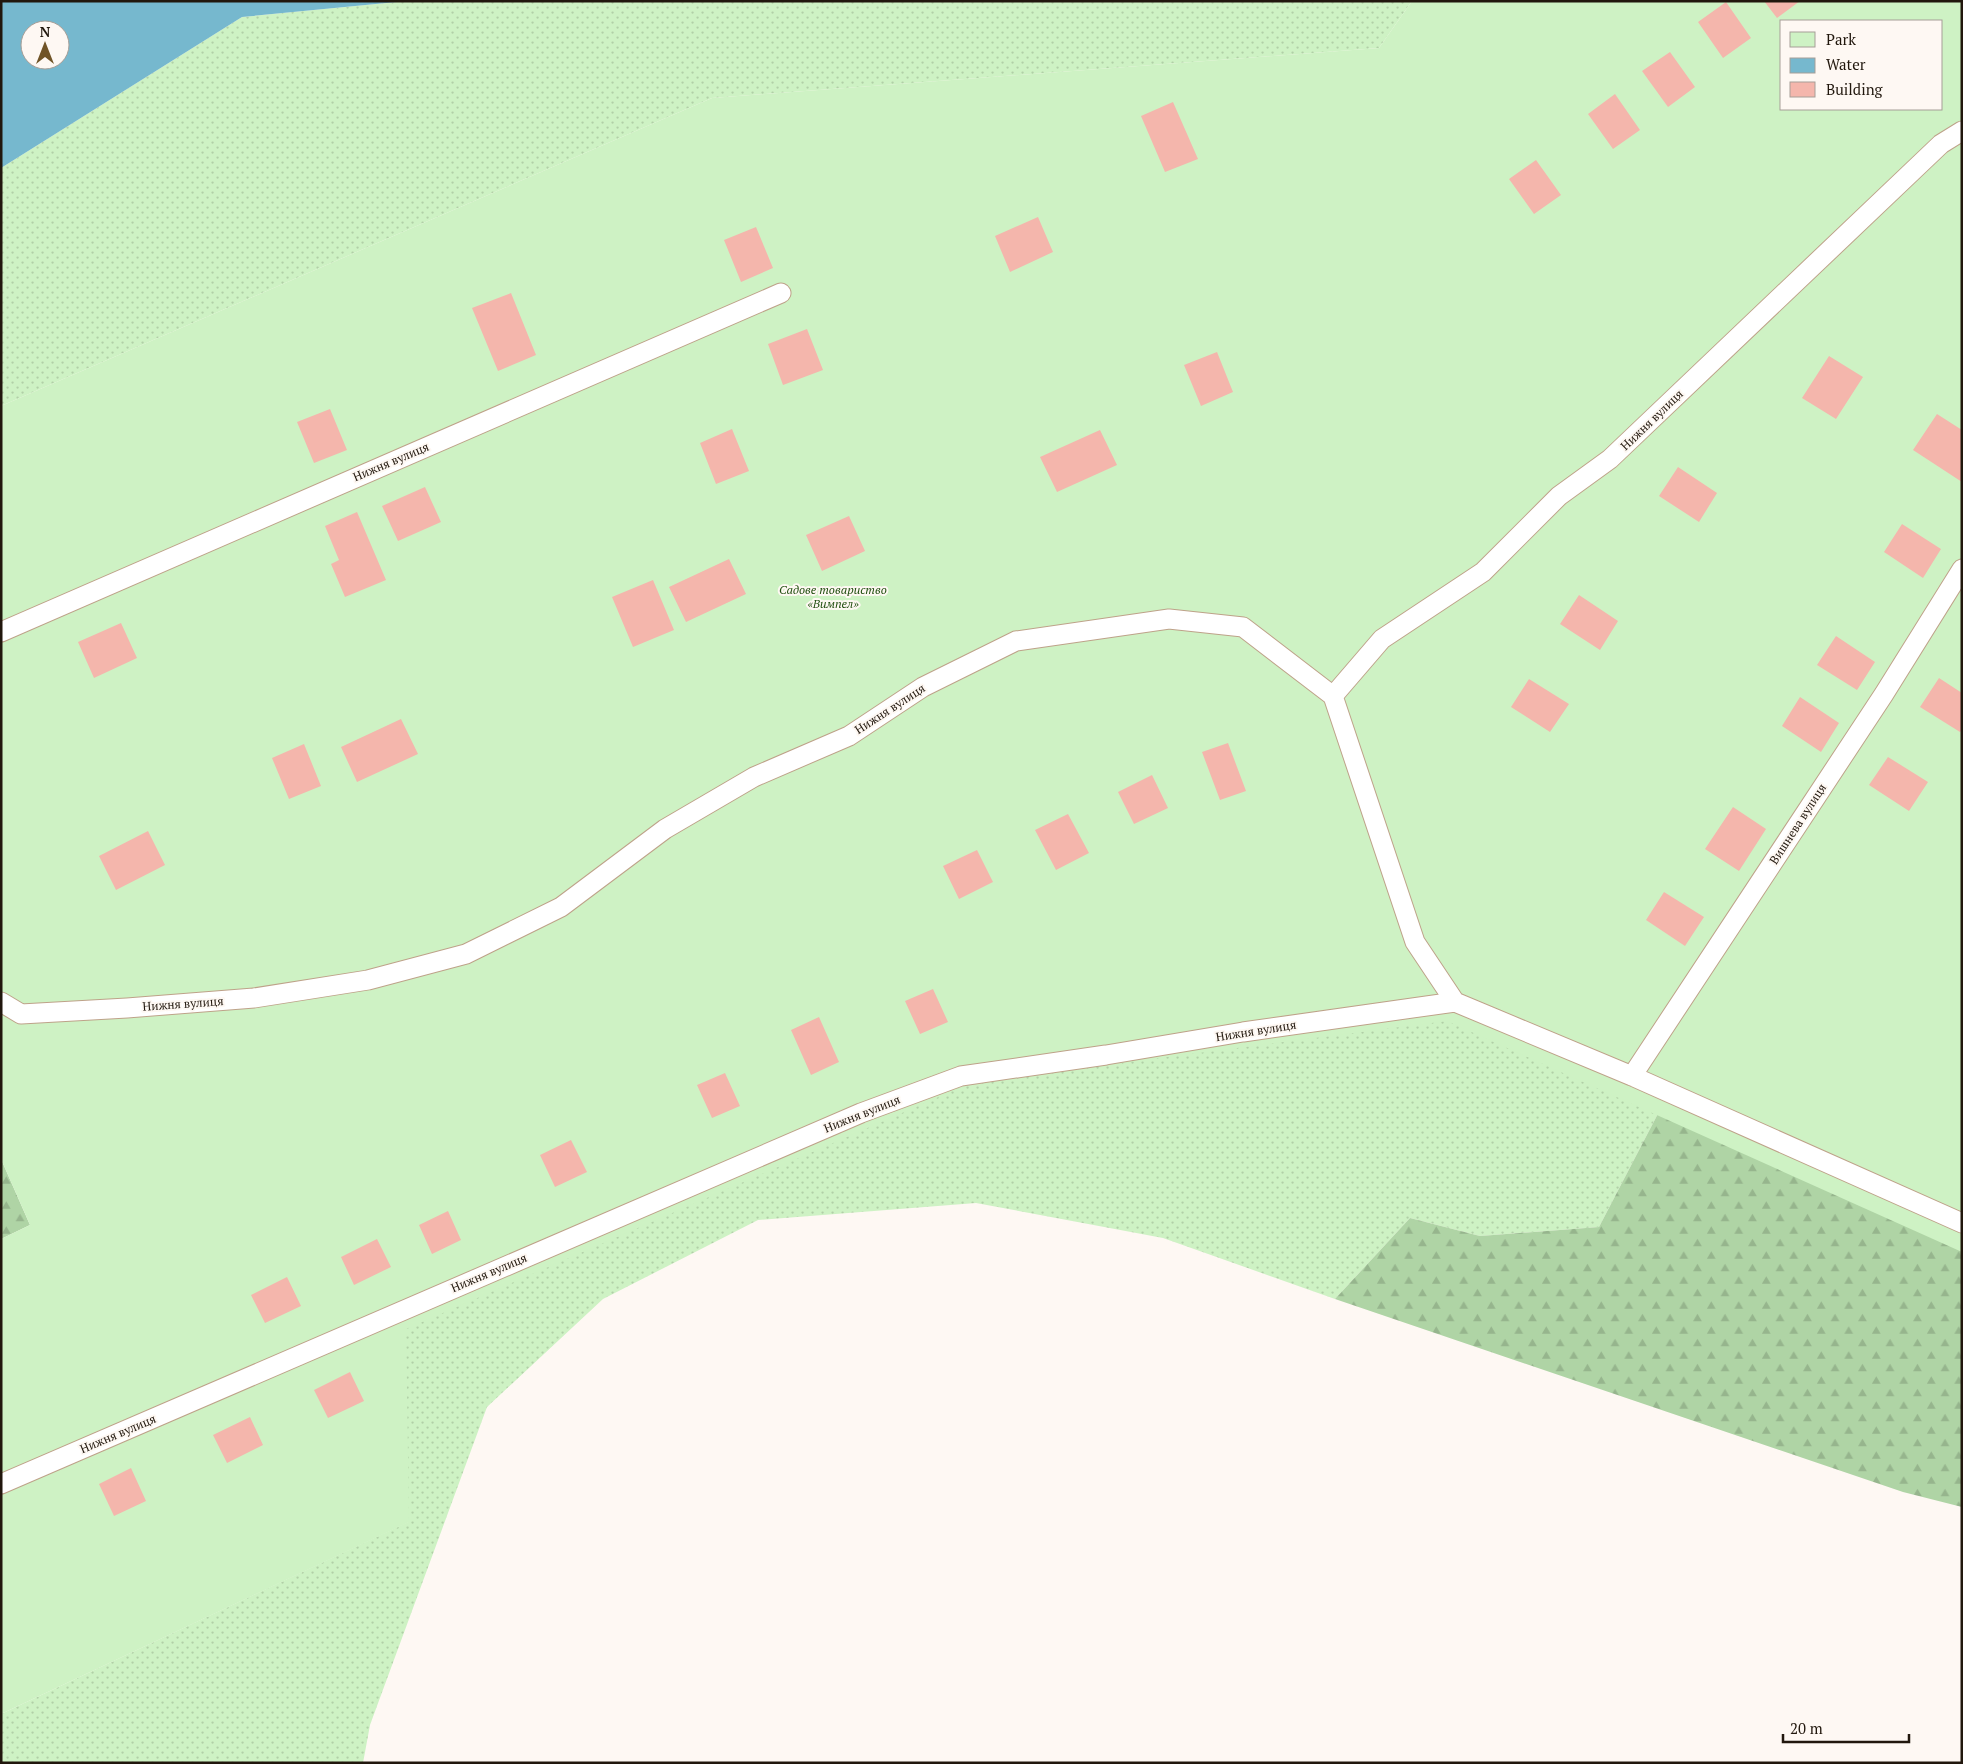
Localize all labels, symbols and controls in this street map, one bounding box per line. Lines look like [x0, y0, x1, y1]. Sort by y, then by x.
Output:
north arrow [20, 20, 70, 70]
legend [1780, 20, 1943, 110]
text: N [40, 22, 51, 41]
text: Park [1826, 29, 1856, 49]
text: Water [1826, 54, 1866, 74]
text: Building [1826, 79, 1884, 99]
street label: Нижня вулиця [1617, 386, 1686, 453]
street label: Нижня вулиця [351, 439, 431, 484]
park label: Садове товариство «Вимпел» [779, 582, 887, 611]
street label: Нижня вулиця [852, 680, 928, 737]
street label: Вишнева вулиця [1766, 781, 1829, 867]
street label: Нижня вулиця [142, 993, 224, 1014]
street label: Нижня вулиця [1215, 1017, 1297, 1044]
street label: Нижня вулиця [821, 1091, 902, 1136]
street label: Нижня вулиця [449, 1250, 529, 1295]
street label: Нижня вулиця [78, 1411, 158, 1456]
scale bar [1783, 1712, 1909, 1744]
text: 20 m [1790, 1718, 1823, 1738]

